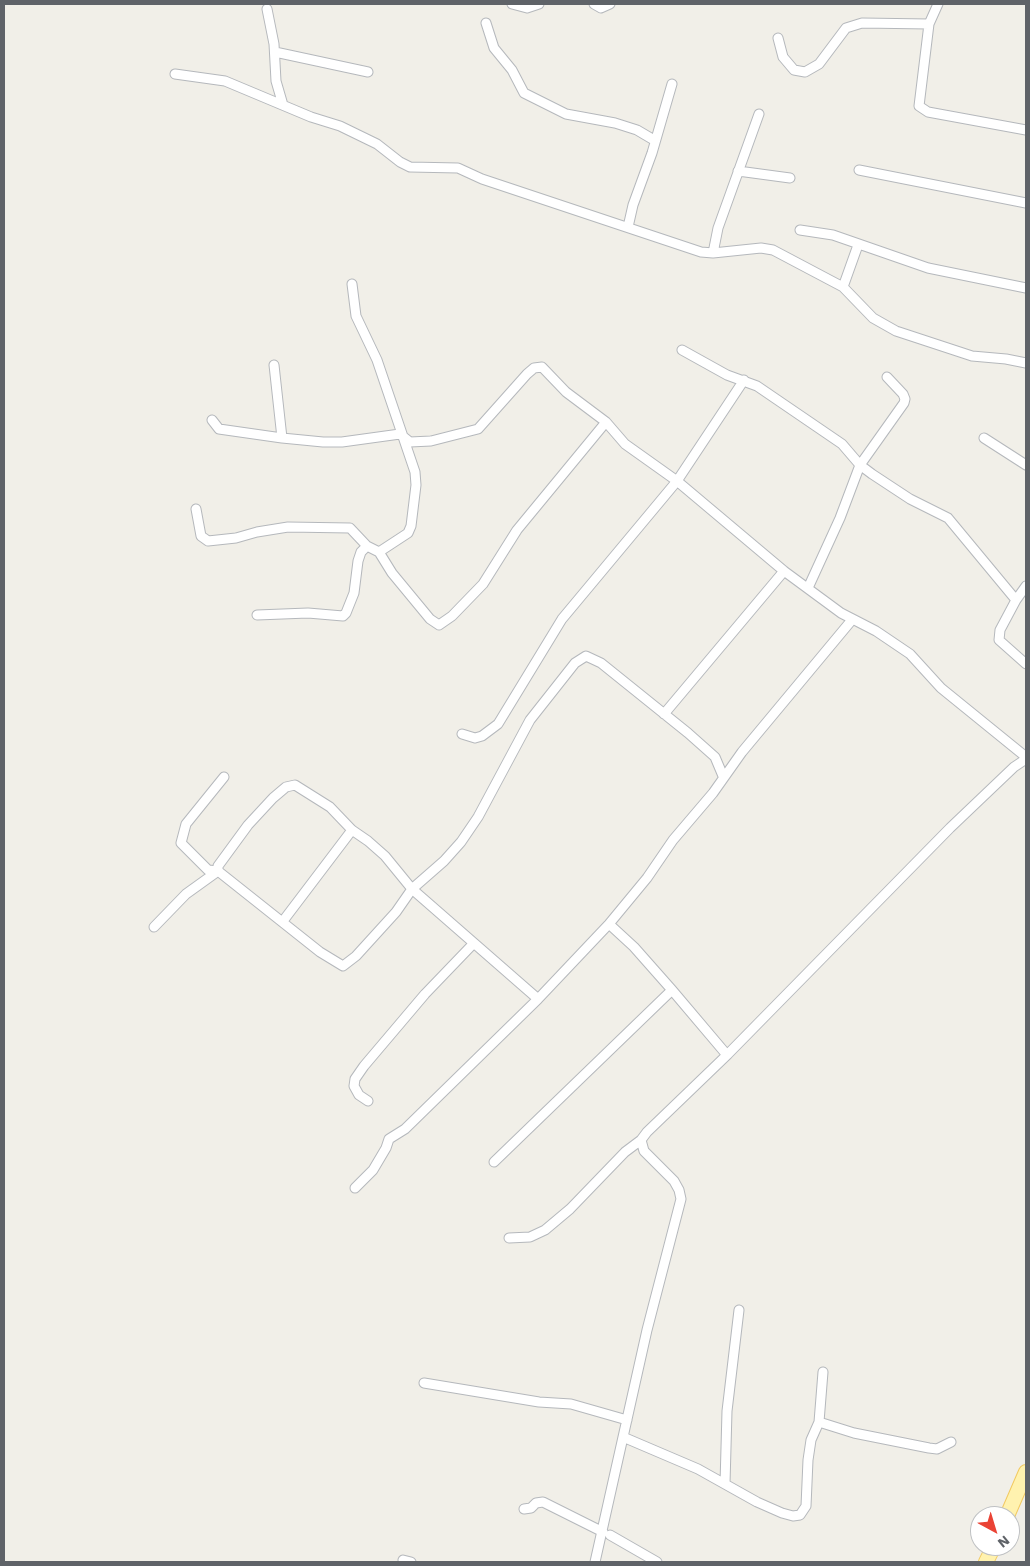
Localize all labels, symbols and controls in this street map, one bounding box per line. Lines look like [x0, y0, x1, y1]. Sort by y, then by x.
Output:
north arrow [970, 1506, 1020, 1556]
text: N [995, 1532, 1013, 1551]

